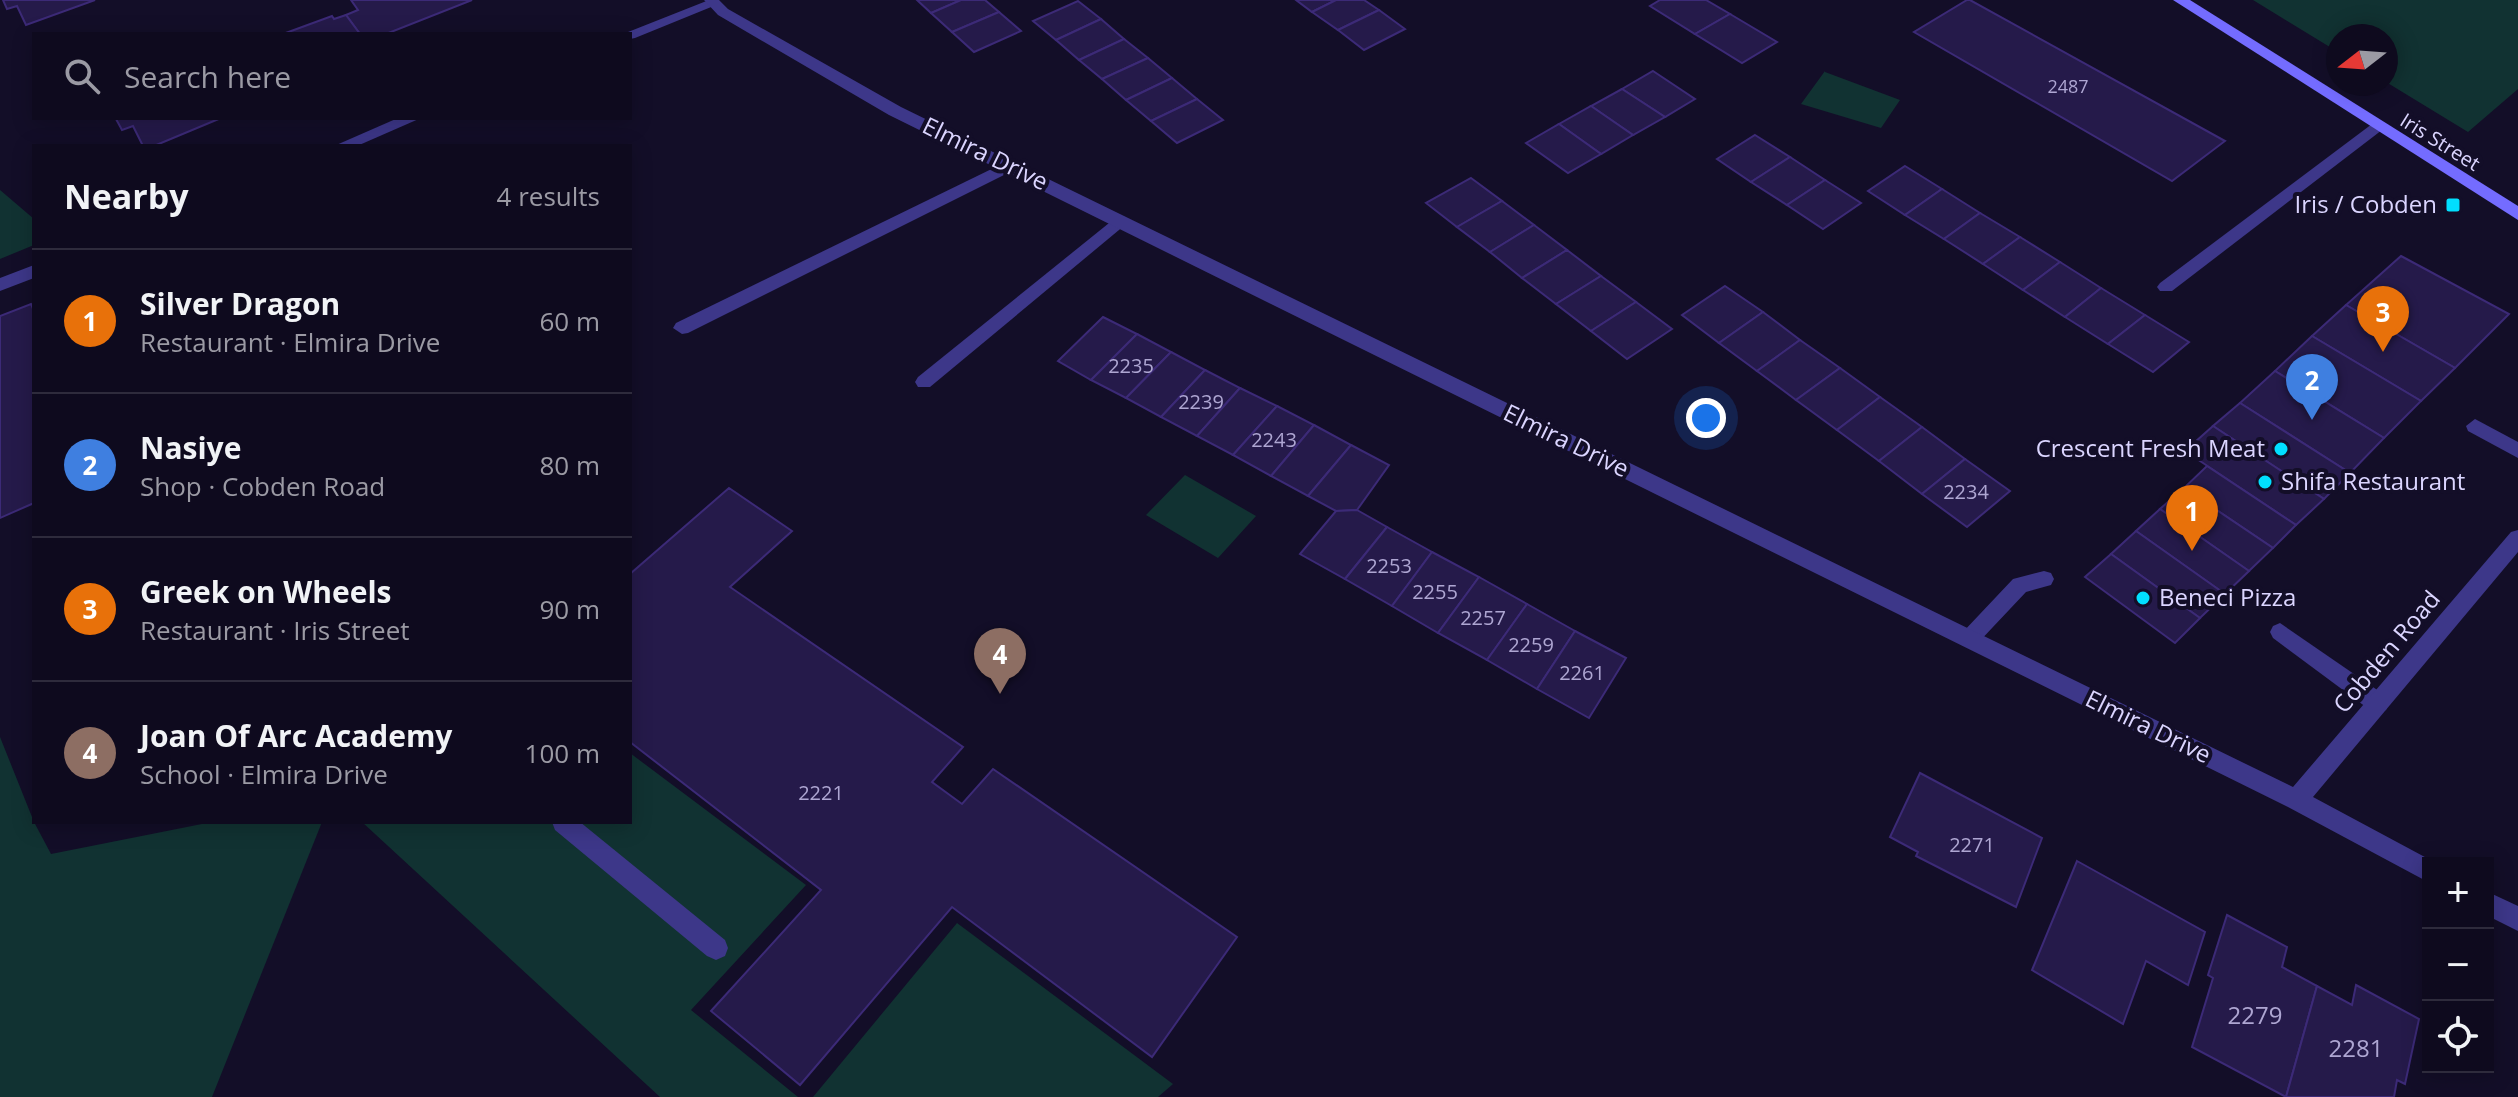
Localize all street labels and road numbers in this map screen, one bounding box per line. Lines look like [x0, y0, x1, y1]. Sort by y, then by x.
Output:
street label: Iris Street [2395, 106, 2485, 177]
street label: Elmira Drive [917, 108, 1054, 197]
street label: Elmira Drive [1498, 395, 1635, 484]
street label: Cobden Road [2325, 583, 2447, 719]
street label: Elmira Drive [2080, 681, 2217, 770]

